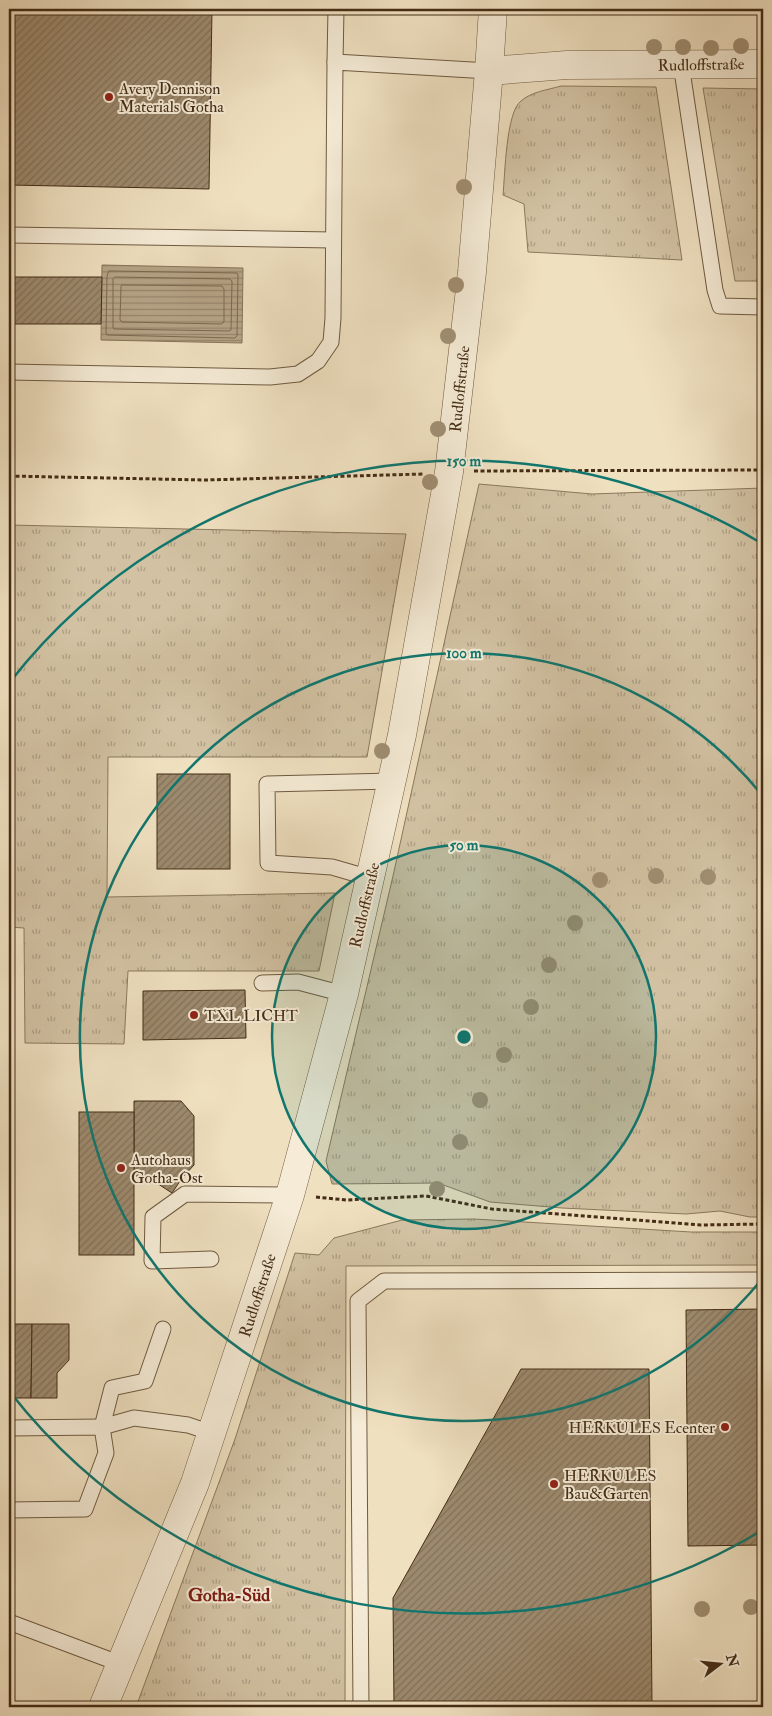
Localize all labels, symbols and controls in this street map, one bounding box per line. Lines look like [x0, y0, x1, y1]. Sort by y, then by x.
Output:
street label: Rudloffstraße [657, 54, 745, 76]
place label: Avery Dennison Materials Gotha [118, 79, 224, 117]
marker: Avery Dennison Materials Gotha [103, 91, 115, 103]
street label: Rudloffstraße [446, 345, 475, 433]
text: 150 m [447, 452, 481, 471]
text: 100 m [446, 644, 482, 663]
text: 50 m [450, 836, 479, 855]
street label: Rudloffstraße [345, 860, 385, 950]
place label: TXL LICHT [204, 1006, 298, 1026]
marker: TXL LICHT [188, 1009, 200, 1021]
centre of rings [455, 1028, 473, 1046]
place label: Autohaus Gotha-Ost [130, 1150, 203, 1188]
marker: Autohaus Gotha-Ost [115, 1162, 127, 1174]
street label: Rudloffstraße [235, 1251, 281, 1340]
place label: HERKULES Ecenter [569, 1418, 715, 1438]
marker: HERKULES Ecenter [719, 1421, 731, 1433]
place label: HERKULES Bau&Garten [564, 1466, 656, 1504]
marker: HERKULES Bau&Garten [548, 1478, 560, 1490]
district label: Gotha-Süd [188, 1584, 270, 1607]
north arrow [694, 1638, 744, 1688]
text: N [722, 1651, 742, 1669]

